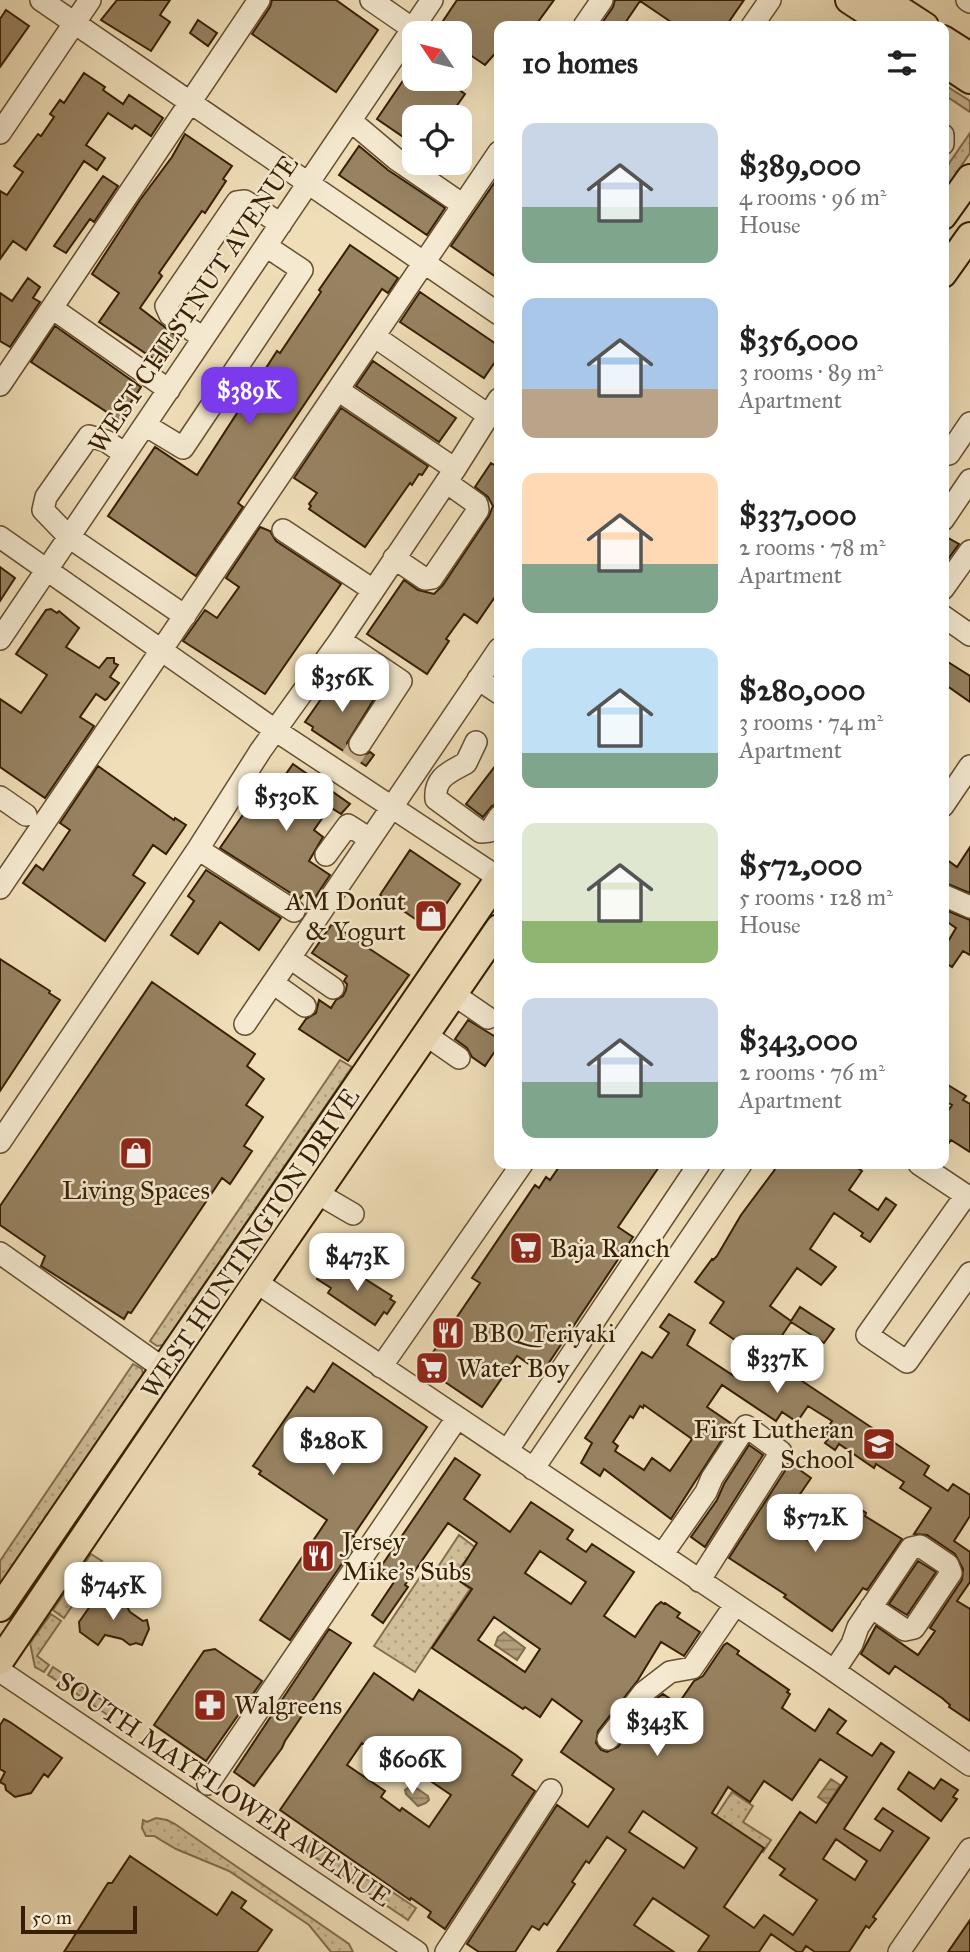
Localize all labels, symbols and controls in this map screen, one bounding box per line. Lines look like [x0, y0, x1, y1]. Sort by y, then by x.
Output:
north arrow [402, 21, 472, 91]
map controls [402, 21, 472, 175]
icon: filters [883, 44, 921, 82]
text: 10 homes [522, 45, 638, 81]
button: locate [402, 105, 472, 175]
text: $389,000 [739, 147, 861, 183]
street label: WEST CHESTNUT AVENUE [81, 149, 305, 459]
icon: home [578, 151, 662, 235]
text: 4 rooms · 96 m² [739, 183, 886, 211]
text: House [739, 211, 801, 239]
text: $356,000 [739, 322, 858, 358]
icon: home [578, 326, 662, 410]
text: 3 rooms · 89 m² [739, 358, 883, 386]
pin: $389K [200, 368, 298, 427]
text: $389K [217, 376, 281, 404]
text: Apartment [739, 386, 842, 414]
text: $337,000 [739, 497, 857, 533]
icon: home [578, 501, 662, 585]
text: 2 rooms · 78 m² [739, 533, 885, 561]
text: Apartment [739, 561, 842, 589]
pin: $356K [293, 654, 391, 714]
text: $356K [311, 663, 373, 691]
text: $280,000 [739, 672, 865, 708]
icon: home [578, 676, 662, 760]
text: 3 rooms · 74 m² [739, 708, 883, 736]
text: Apartment [739, 736, 842, 764]
pin: $530K [237, 774, 335, 833]
text: $530K [254, 782, 318, 810]
text: $572,000 [739, 847, 863, 883]
icon: home [578, 851, 662, 935]
text: 5 rooms · 128 m² [739, 883, 893, 911]
place label: AM Donut & Yogurt [284, 885, 406, 947]
shop icon: AM Donut & Yogurt [412, 897, 450, 935]
text: House [739, 911, 801, 939]
text: $343,000 [739, 1022, 858, 1058]
icon: home [578, 1026, 662, 1110]
text: 2 rooms · 76 m² [739, 1058, 885, 1086]
street label: WEST HUNTINGTON DRIVE [134, 1082, 366, 1404]
text: Apartment [739, 1086, 842, 1114]
shop icon: Living Spaces [117, 1134, 155, 1172]
place label: Living Spaces [62, 1174, 210, 1206]
supermarket icon: Baja Ranch [507, 1229, 545, 1267]
place label: Baja Ranch [550, 1232, 670, 1264]
pin: $473K [308, 1234, 406, 1293]
text: $473K [325, 1242, 389, 1270]
restaurant icon: BBQ Teriyaki [429, 1314, 467, 1352]
place label: BBQ Teriyaki [472, 1317, 616, 1349]
pin: $337K [728, 1336, 826, 1395]
text: $337K [747, 1344, 807, 1372]
supermarket icon: Water Boy [413, 1349, 451, 1387]
place label: Water Boy [457, 1352, 570, 1384]
place label: First Lutheran School [694, 1413, 854, 1475]
pin: $280K [284, 1418, 382, 1477]
school or university icon: First Lutheran School [860, 1425, 898, 1463]
text: $280K [299, 1426, 367, 1454]
pin: $572K [766, 1494, 864, 1554]
text: $572K [783, 1503, 847, 1531]
place label: Jersey Mike's Subs [339, 1525, 471, 1587]
restaurant icon: Jersey Mike's Subs [299, 1537, 337, 1575]
pin: $745K [64, 1562, 162, 1622]
text: $745K [80, 1571, 146, 1599]
street label: SOUTH MAYFLOWER AVENUE [50, 1665, 398, 1913]
pharmacy icon: Walgreens [191, 1686, 229, 1724]
place label: Walgreens [234, 1689, 342, 1721]
pin: $343K [608, 1698, 706, 1758]
text: $343K [626, 1707, 688, 1735]
pin: $606K [363, 1736, 461, 1796]
text: $606K [378, 1745, 446, 1773]
scale bar [21, 1903, 136, 1935]
text: 50 m [32, 1906, 72, 1929]

